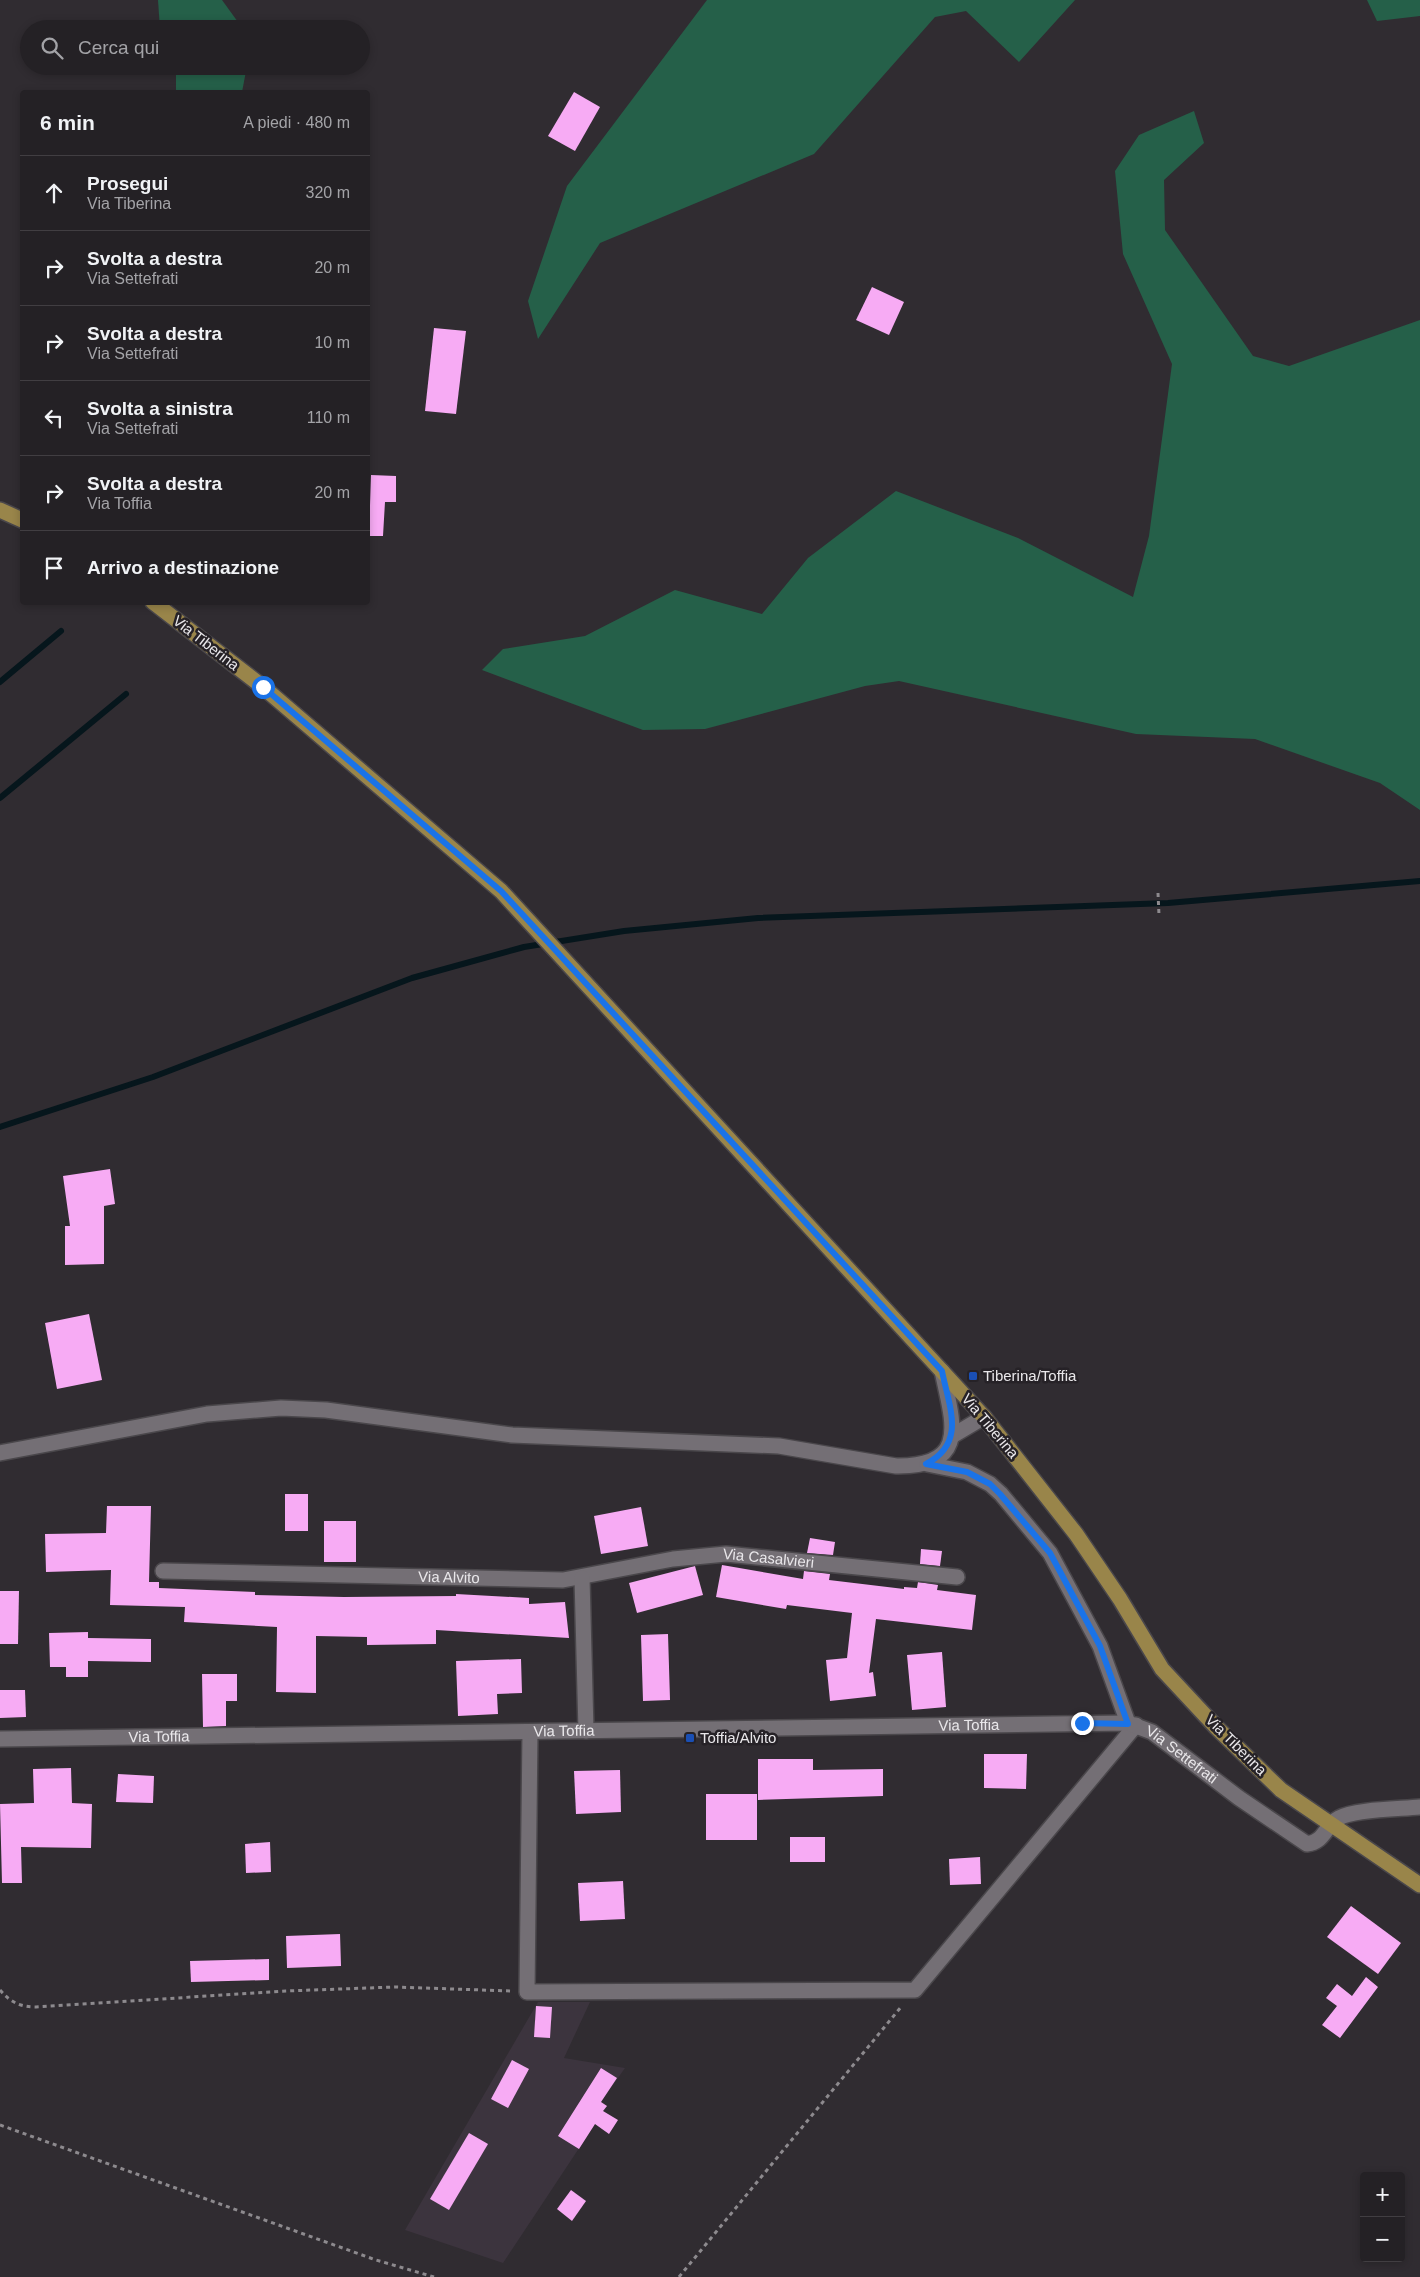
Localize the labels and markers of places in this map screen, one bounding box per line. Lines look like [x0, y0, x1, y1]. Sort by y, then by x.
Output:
place label: Tiberina/Toffia [983, 1367, 1077, 1384]
marker: Tiberina/Toffia [967, 1370, 979, 1382]
place label: Toffia/Alvito [700, 1729, 776, 1746]
marker: Toffia/Alvito [684, 1732, 696, 1744]

